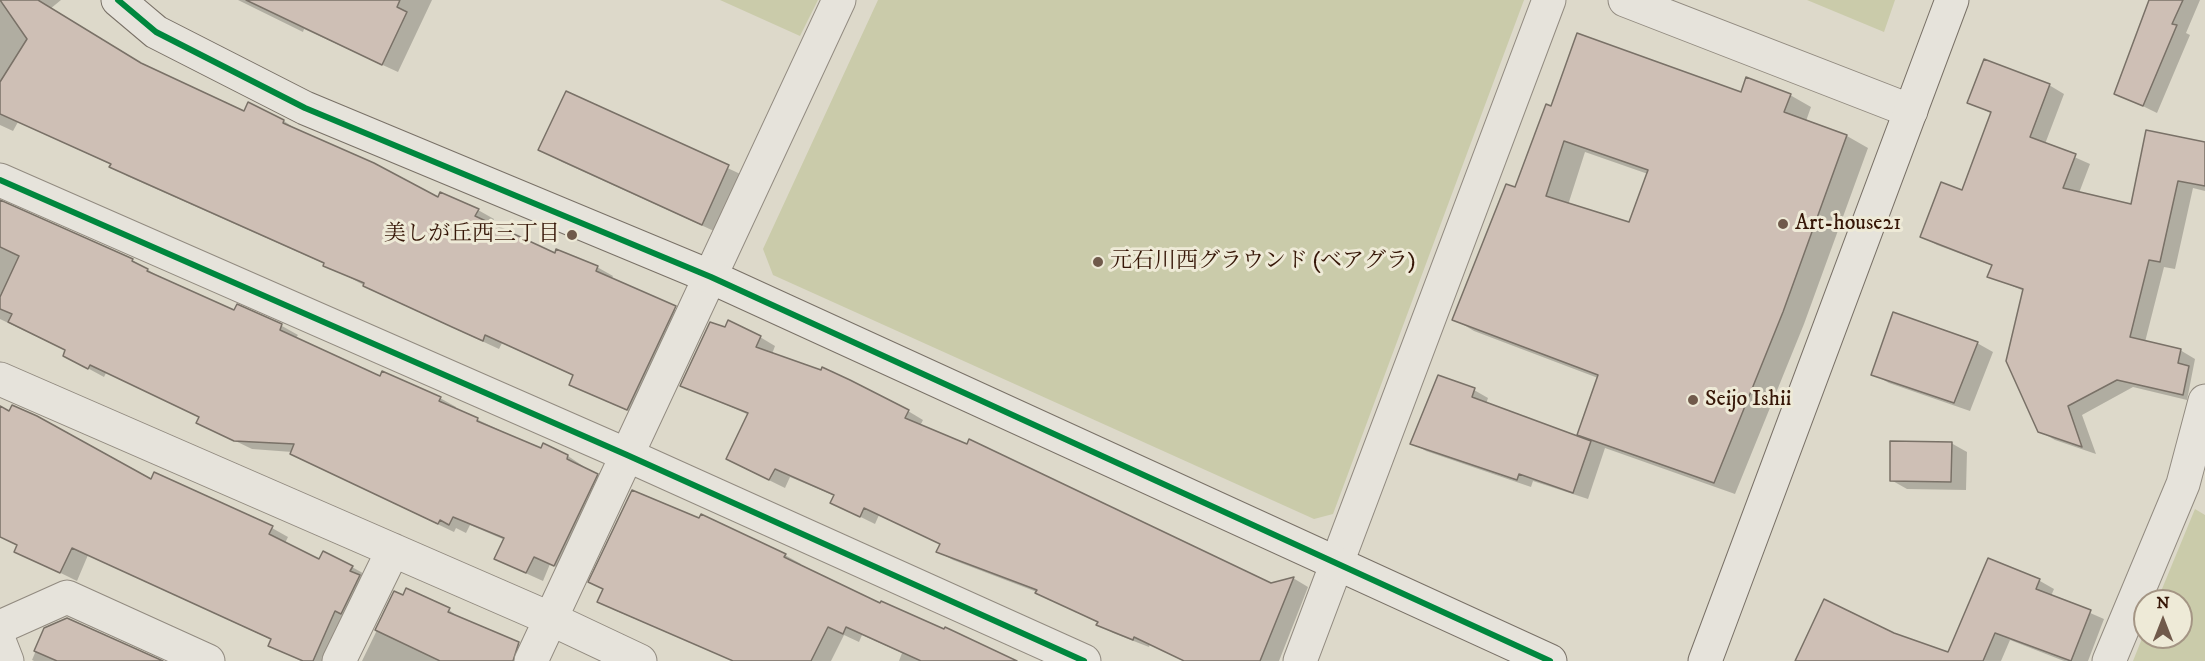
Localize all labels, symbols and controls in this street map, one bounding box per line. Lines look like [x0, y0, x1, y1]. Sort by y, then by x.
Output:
place label: Art-house21 [1795, 211, 1901, 237]
marker: Art-house21 [1776, 217, 1790, 231]
place label: 美しが丘西三丁目 [384, 222, 560, 248]
marker: 美しが丘西三丁目 [565, 228, 579, 242]
place label: 元石川西グラウンド (ベアグラ) [1110, 249, 1415, 275]
marker: 元石川西グラウンド (ベアグラ) [1091, 255, 1105, 269]
place label: Seijo Ishii [1705, 387, 1791, 413]
marker: Seijo Ishii [1686, 393, 1700, 407]
north arrow [2133, 589, 2193, 649]
text: N [2156, 593, 2170, 613]

